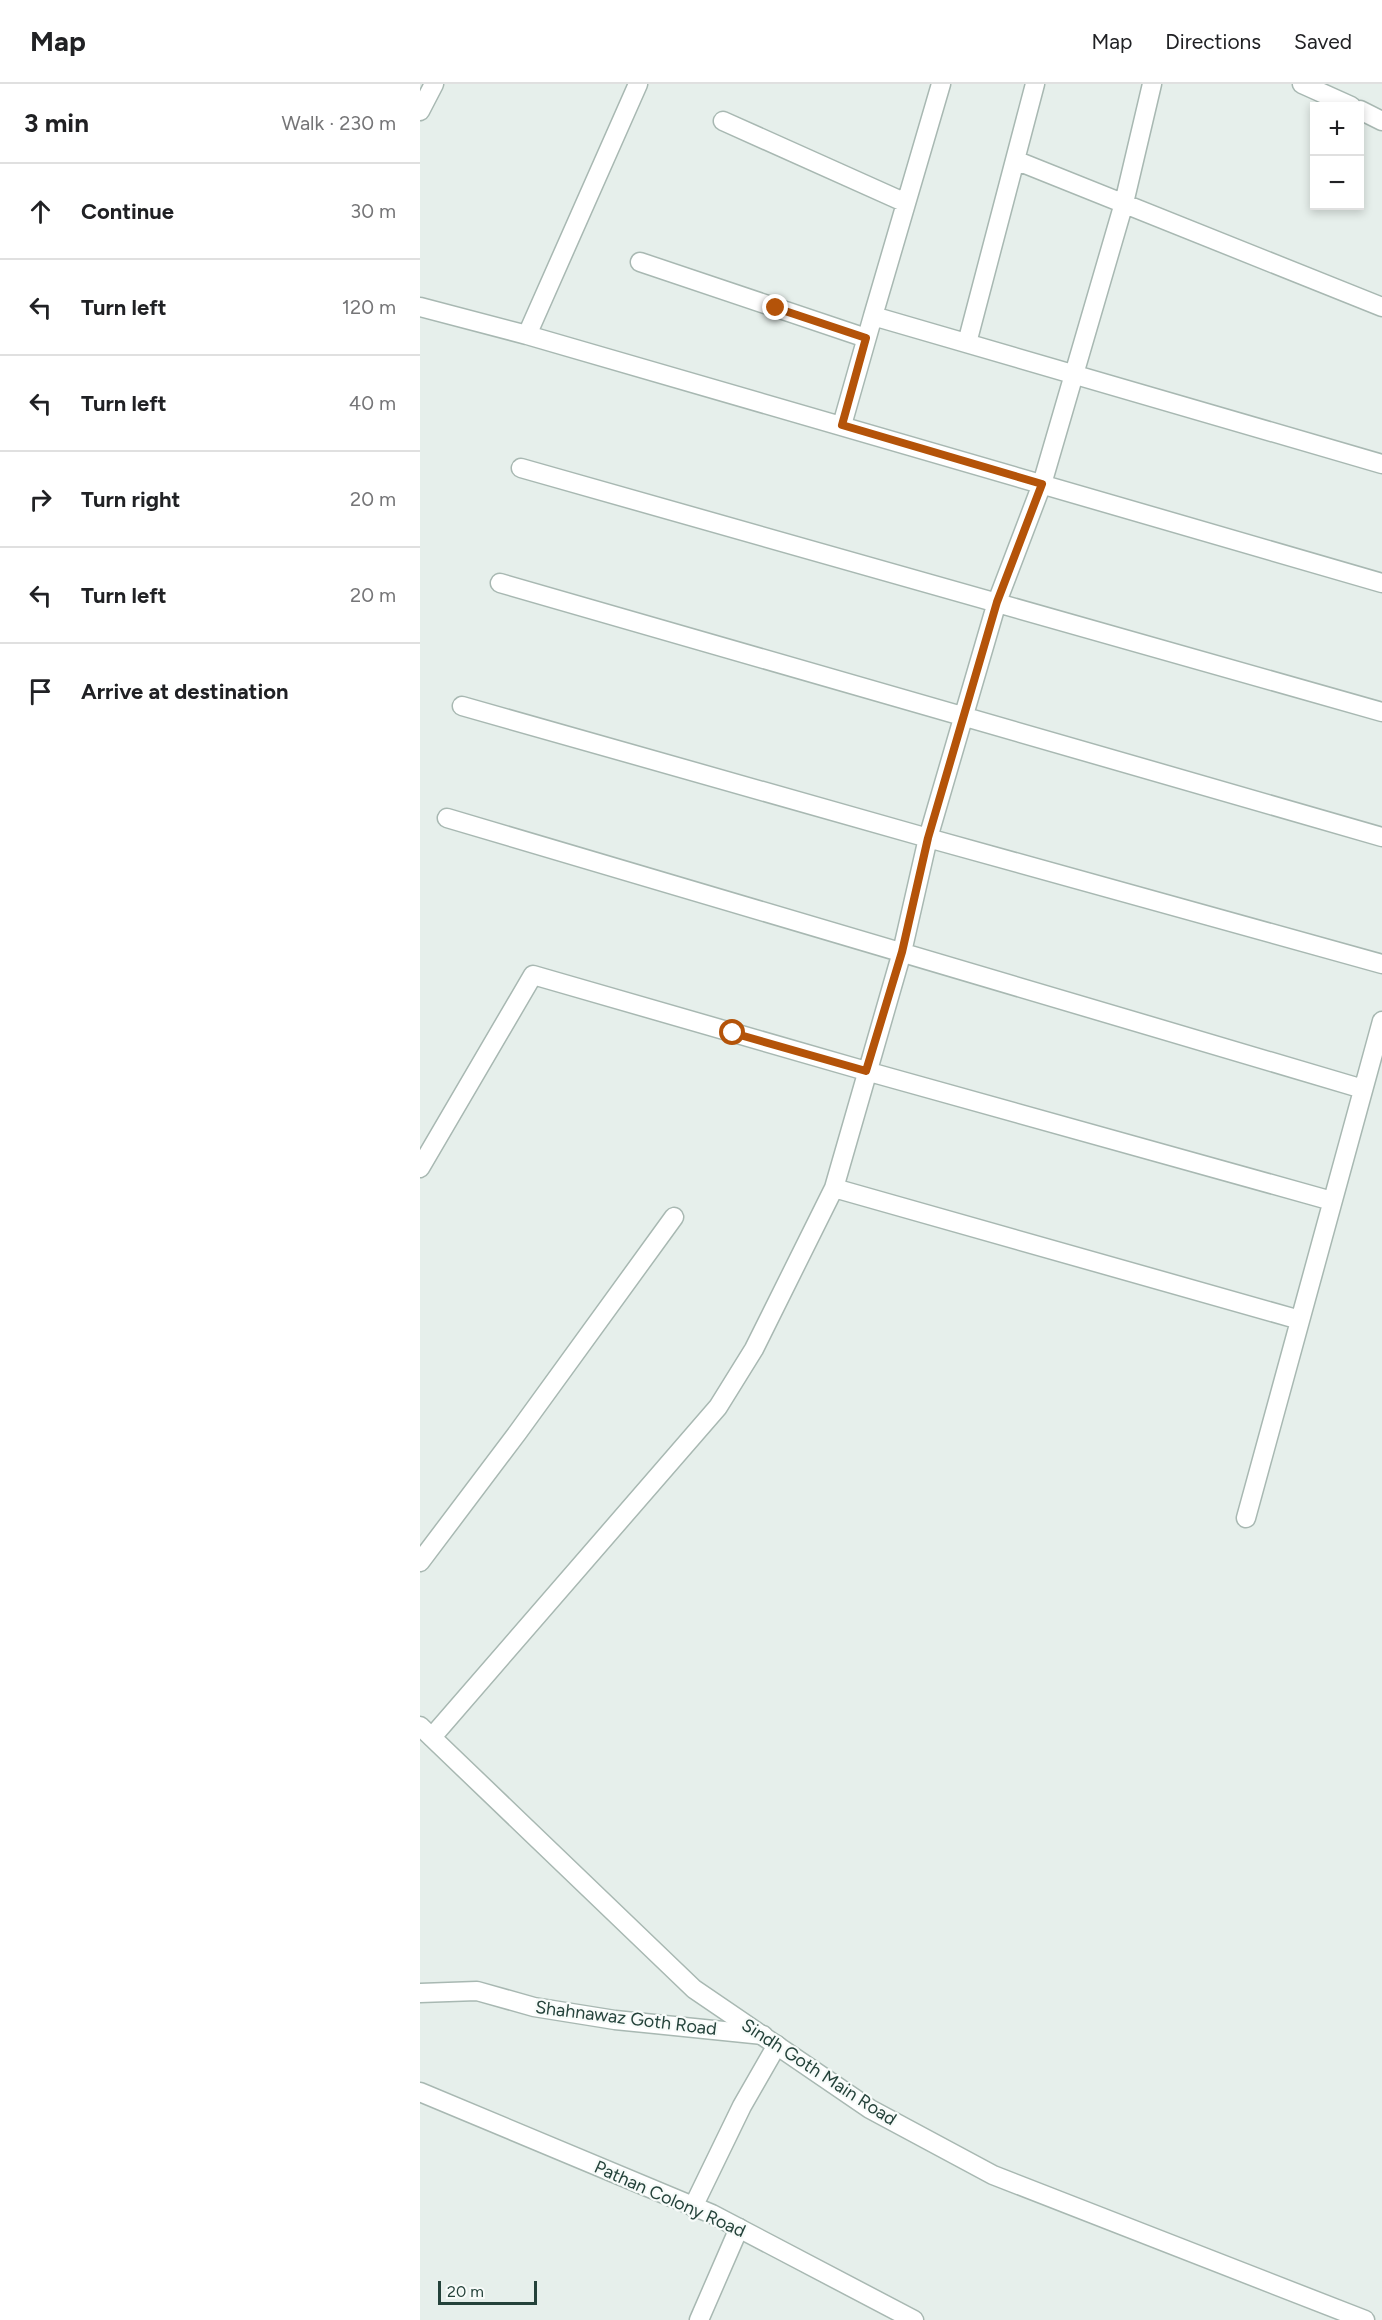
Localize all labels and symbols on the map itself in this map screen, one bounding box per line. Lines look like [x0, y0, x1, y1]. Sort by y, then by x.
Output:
route end [762, 294, 788, 320]
route start [719, 1019, 745, 1045]
street label: Shahnawaz Goth Road [534, 1996, 718, 2040]
street label: Sindh Goth Main Road [737, 2014, 901, 2130]
street label: Pathan Colony Road [591, 2156, 749, 2242]
scale bar [438, 2278, 537, 2306]

